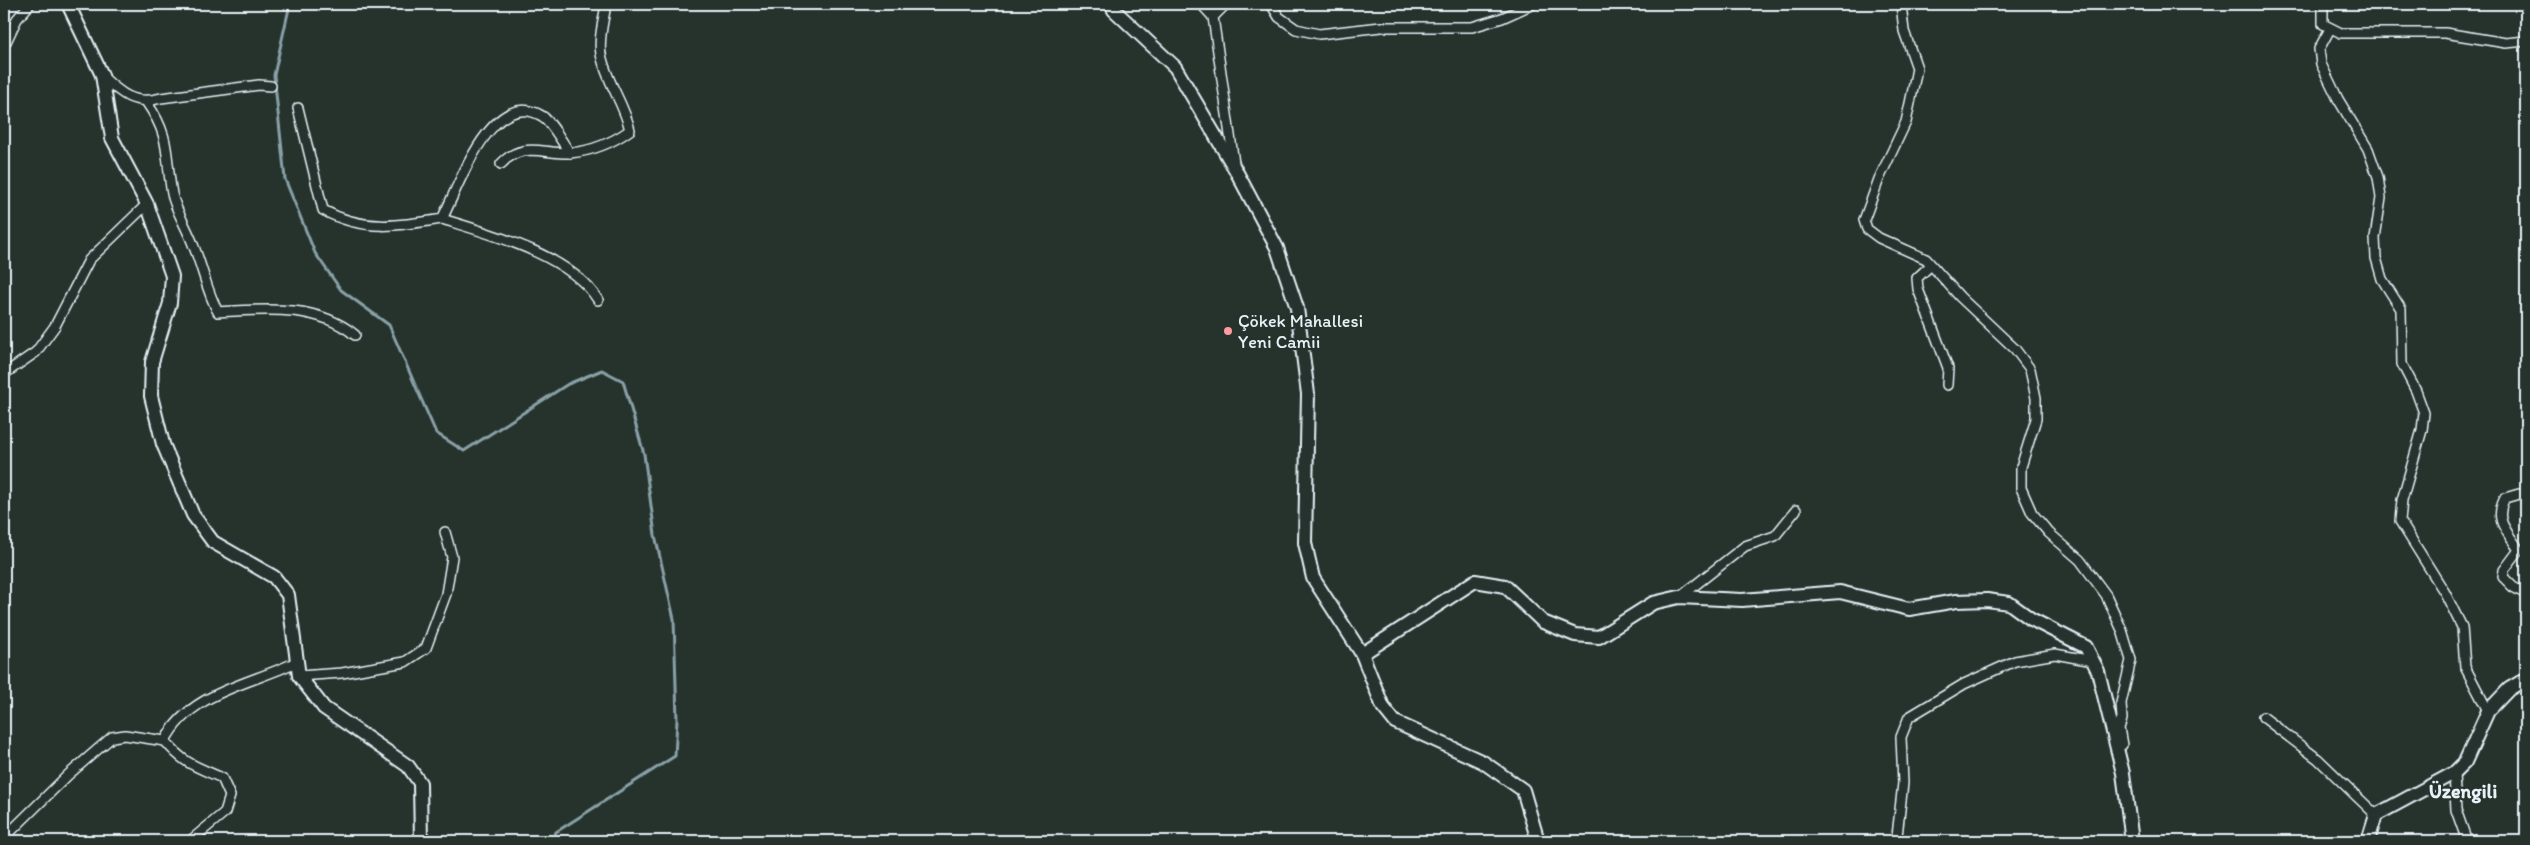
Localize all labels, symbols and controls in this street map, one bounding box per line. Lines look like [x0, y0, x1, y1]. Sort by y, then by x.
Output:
place label: Çökek Mahallesi Yeni Camii [1238, 310, 1363, 353]
marker: Çökek Mahallesi Yeni Camii [1222, 325, 1234, 337]
district label: Üzengili [2429, 779, 2497, 804]

